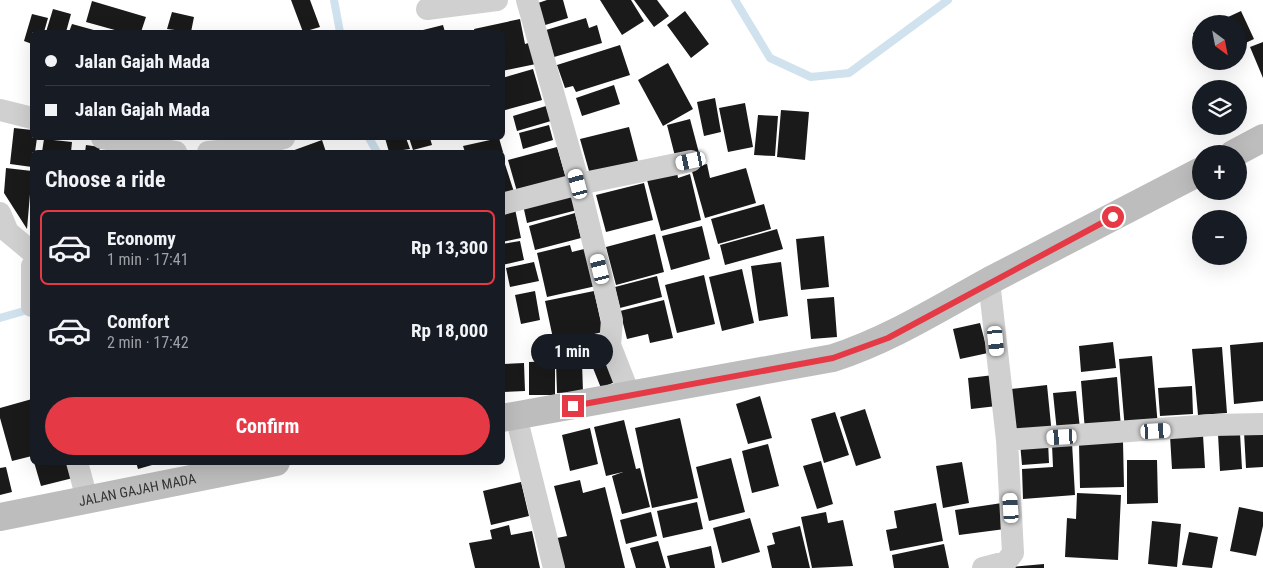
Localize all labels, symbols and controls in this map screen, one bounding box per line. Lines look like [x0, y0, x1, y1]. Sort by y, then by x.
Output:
north arrow [1192, 15, 1248, 70]
map controls [1192, 15, 1247, 265]
text: Jalan Gajah Mada [75, 50, 210, 73]
button: layers [1192, 80, 1247, 135]
text: Jalan Gajah Mada [75, 98, 210, 121]
button: + [1192, 145, 1247, 200]
car [674, 151, 707, 171]
text: Choose a ride [45, 167, 166, 192]
car [566, 168, 589, 200]
route start [1102, 206, 1124, 228]
button: − [1192, 210, 1247, 265]
icon: car [47, 225, 92, 270]
text: Economy [107, 227, 176, 250]
text: Rp 13,300 [411, 236, 488, 259]
text: 1 min · 17:41 [107, 250, 189, 269]
car [589, 253, 610, 285]
icon: car [47, 308, 92, 353]
text: Comfort [107, 310, 170, 333]
text: Rp 18,000 [411, 319, 488, 342]
car [986, 325, 1005, 357]
text: 2 min · 17:42 [107, 333, 189, 352]
callout: 1 min [532, 334, 614, 368]
text: 1 min [554, 342, 590, 361]
route end [562, 395, 584, 417]
button: Confirm [45, 397, 490, 455]
car [1140, 423, 1171, 439]
car [1046, 429, 1077, 445]
street label: JALAN GAJAH MADA [77, 470, 197, 509]
car [1002, 493, 1019, 523]

